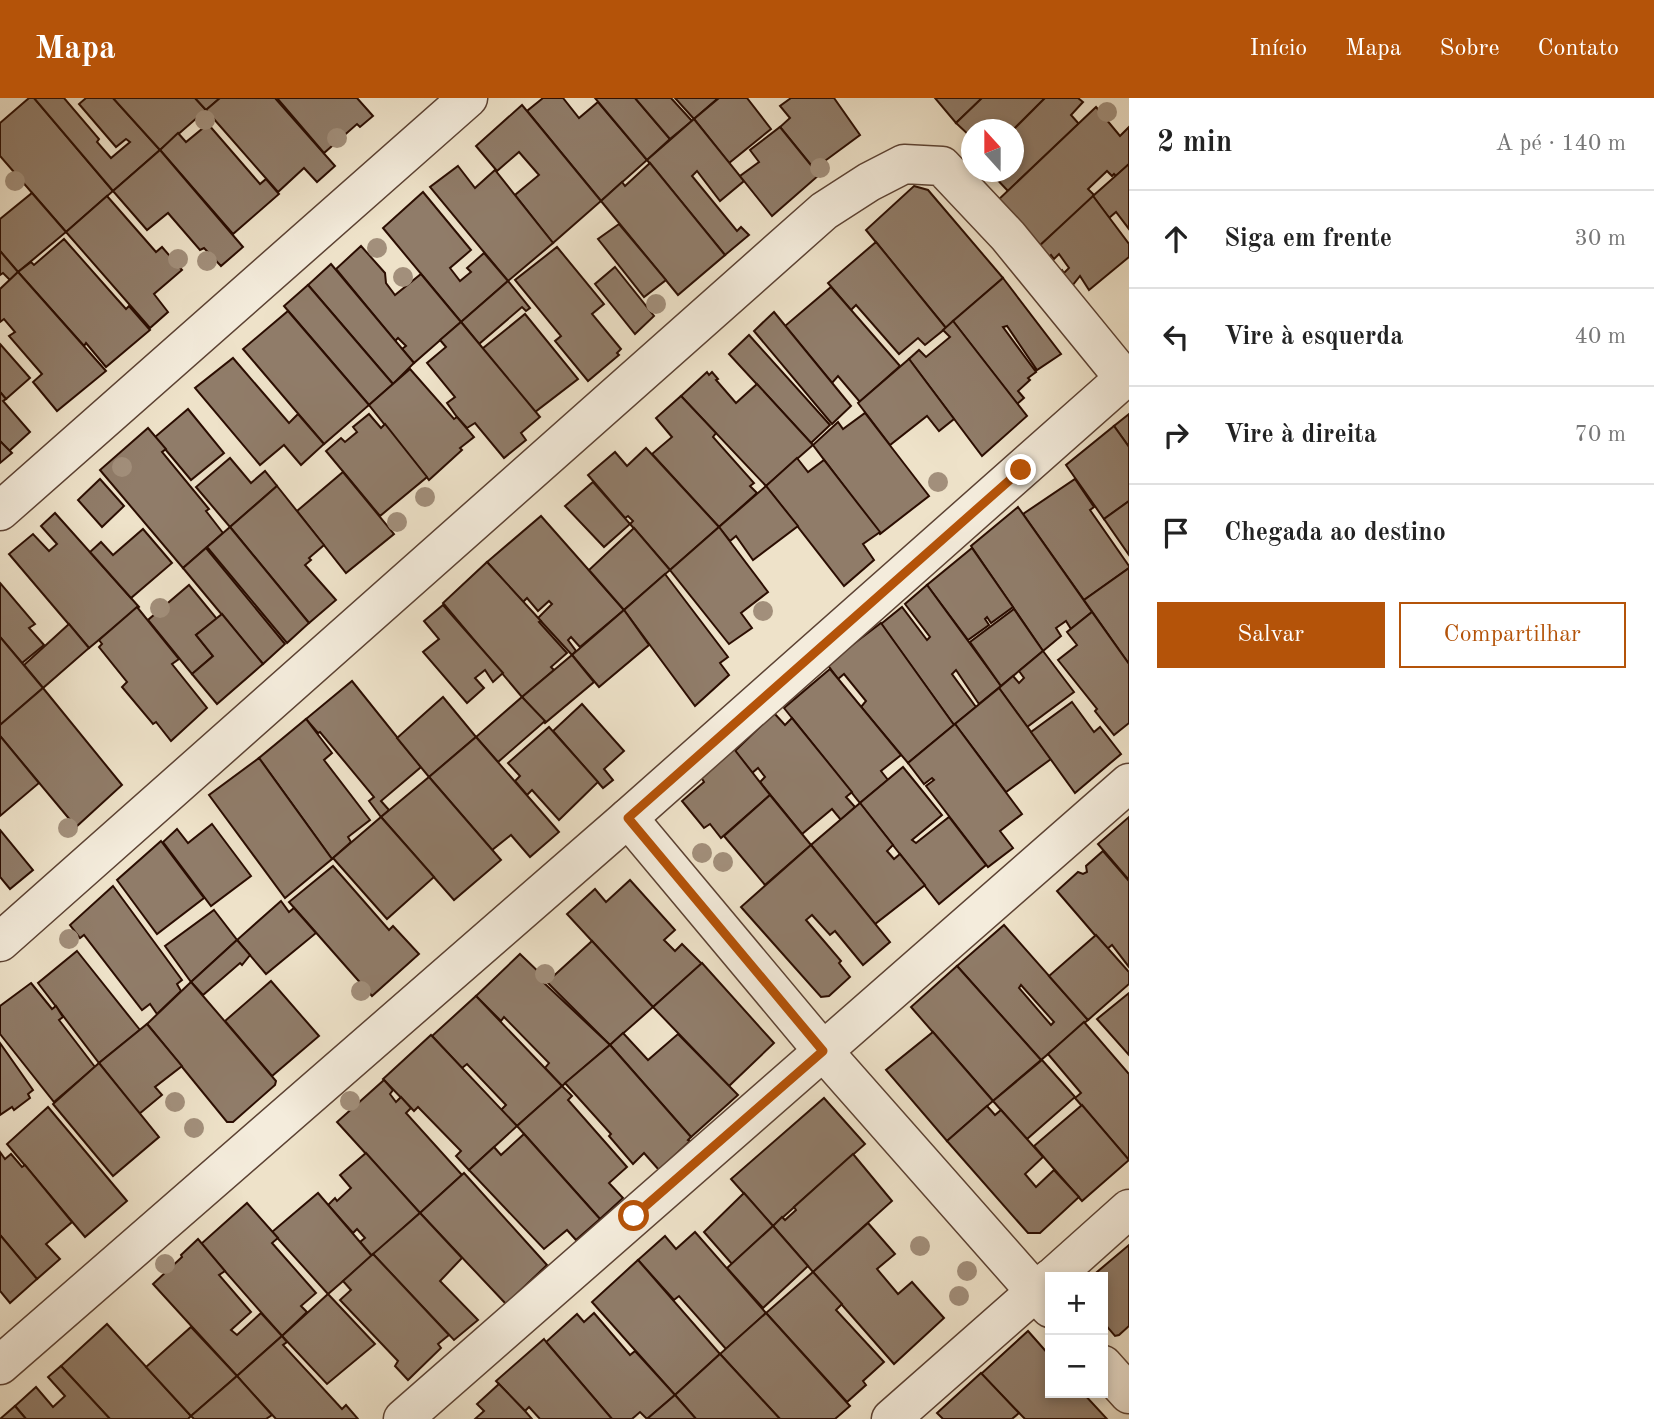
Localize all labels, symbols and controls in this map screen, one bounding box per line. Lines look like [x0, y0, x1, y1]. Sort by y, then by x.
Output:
text: Mapa [35, 33, 116, 66]
text: Início [1250, 37, 1307, 61]
text: Mapa [1345, 37, 1402, 61]
text: Sobre [1440, 37, 1499, 61]
text: Contato [1537, 37, 1619, 61]
north arrow [961, 119, 1024, 182]
text: 2 min [1157, 128, 1232, 158]
text: A pé · 140 m [1495, 132, 1626, 155]
icon: ahead [1157, 220, 1195, 258]
text: Siga em frente [1224, 226, 1392, 252]
text: 30 m [1575, 227, 1626, 250]
icon: left [1157, 318, 1195, 356]
text: Vire à esquerda [1224, 324, 1404, 350]
text: 40 m [1575, 325, 1626, 348]
icon: right [1157, 416, 1195, 454]
text: Vire à direita [1224, 422, 1377, 448]
text: 70 m [1575, 423, 1626, 446]
route end [1005, 454, 1036, 485]
icon: arrive [1157, 514, 1195, 552]
text: Chegada ao destino [1224, 520, 1446, 546]
button: Salvar [1157, 602, 1385, 668]
button: Compartilhar [1399, 602, 1626, 668]
route start [618, 1200, 649, 1231]
map controls [1045, 1272, 1108, 1398]
button: + [1045, 1272, 1108, 1335]
button: − [1045, 1335, 1108, 1398]

